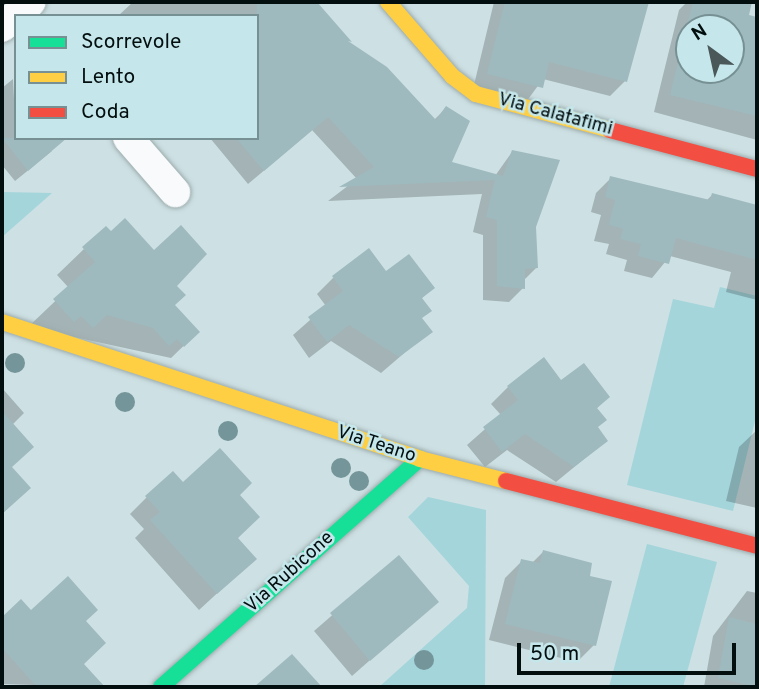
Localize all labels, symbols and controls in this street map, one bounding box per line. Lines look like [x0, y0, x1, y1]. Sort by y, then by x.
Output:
legend [14, 14, 259, 140]
north arrow [675, 14, 745, 84]
text: N [687, 19, 712, 47]
text: Scorrevole [81, 29, 181, 56]
text: Lento [81, 64, 135, 91]
street label: Via Calatafimi [495, 89, 615, 141]
text: Coda [81, 99, 130, 126]
street label: Via Teano [333, 421, 419, 469]
street label: Via Rubicone [241, 527, 339, 619]
scale bar [521, 630, 740, 674]
text: 50 m [530, 641, 579, 668]

